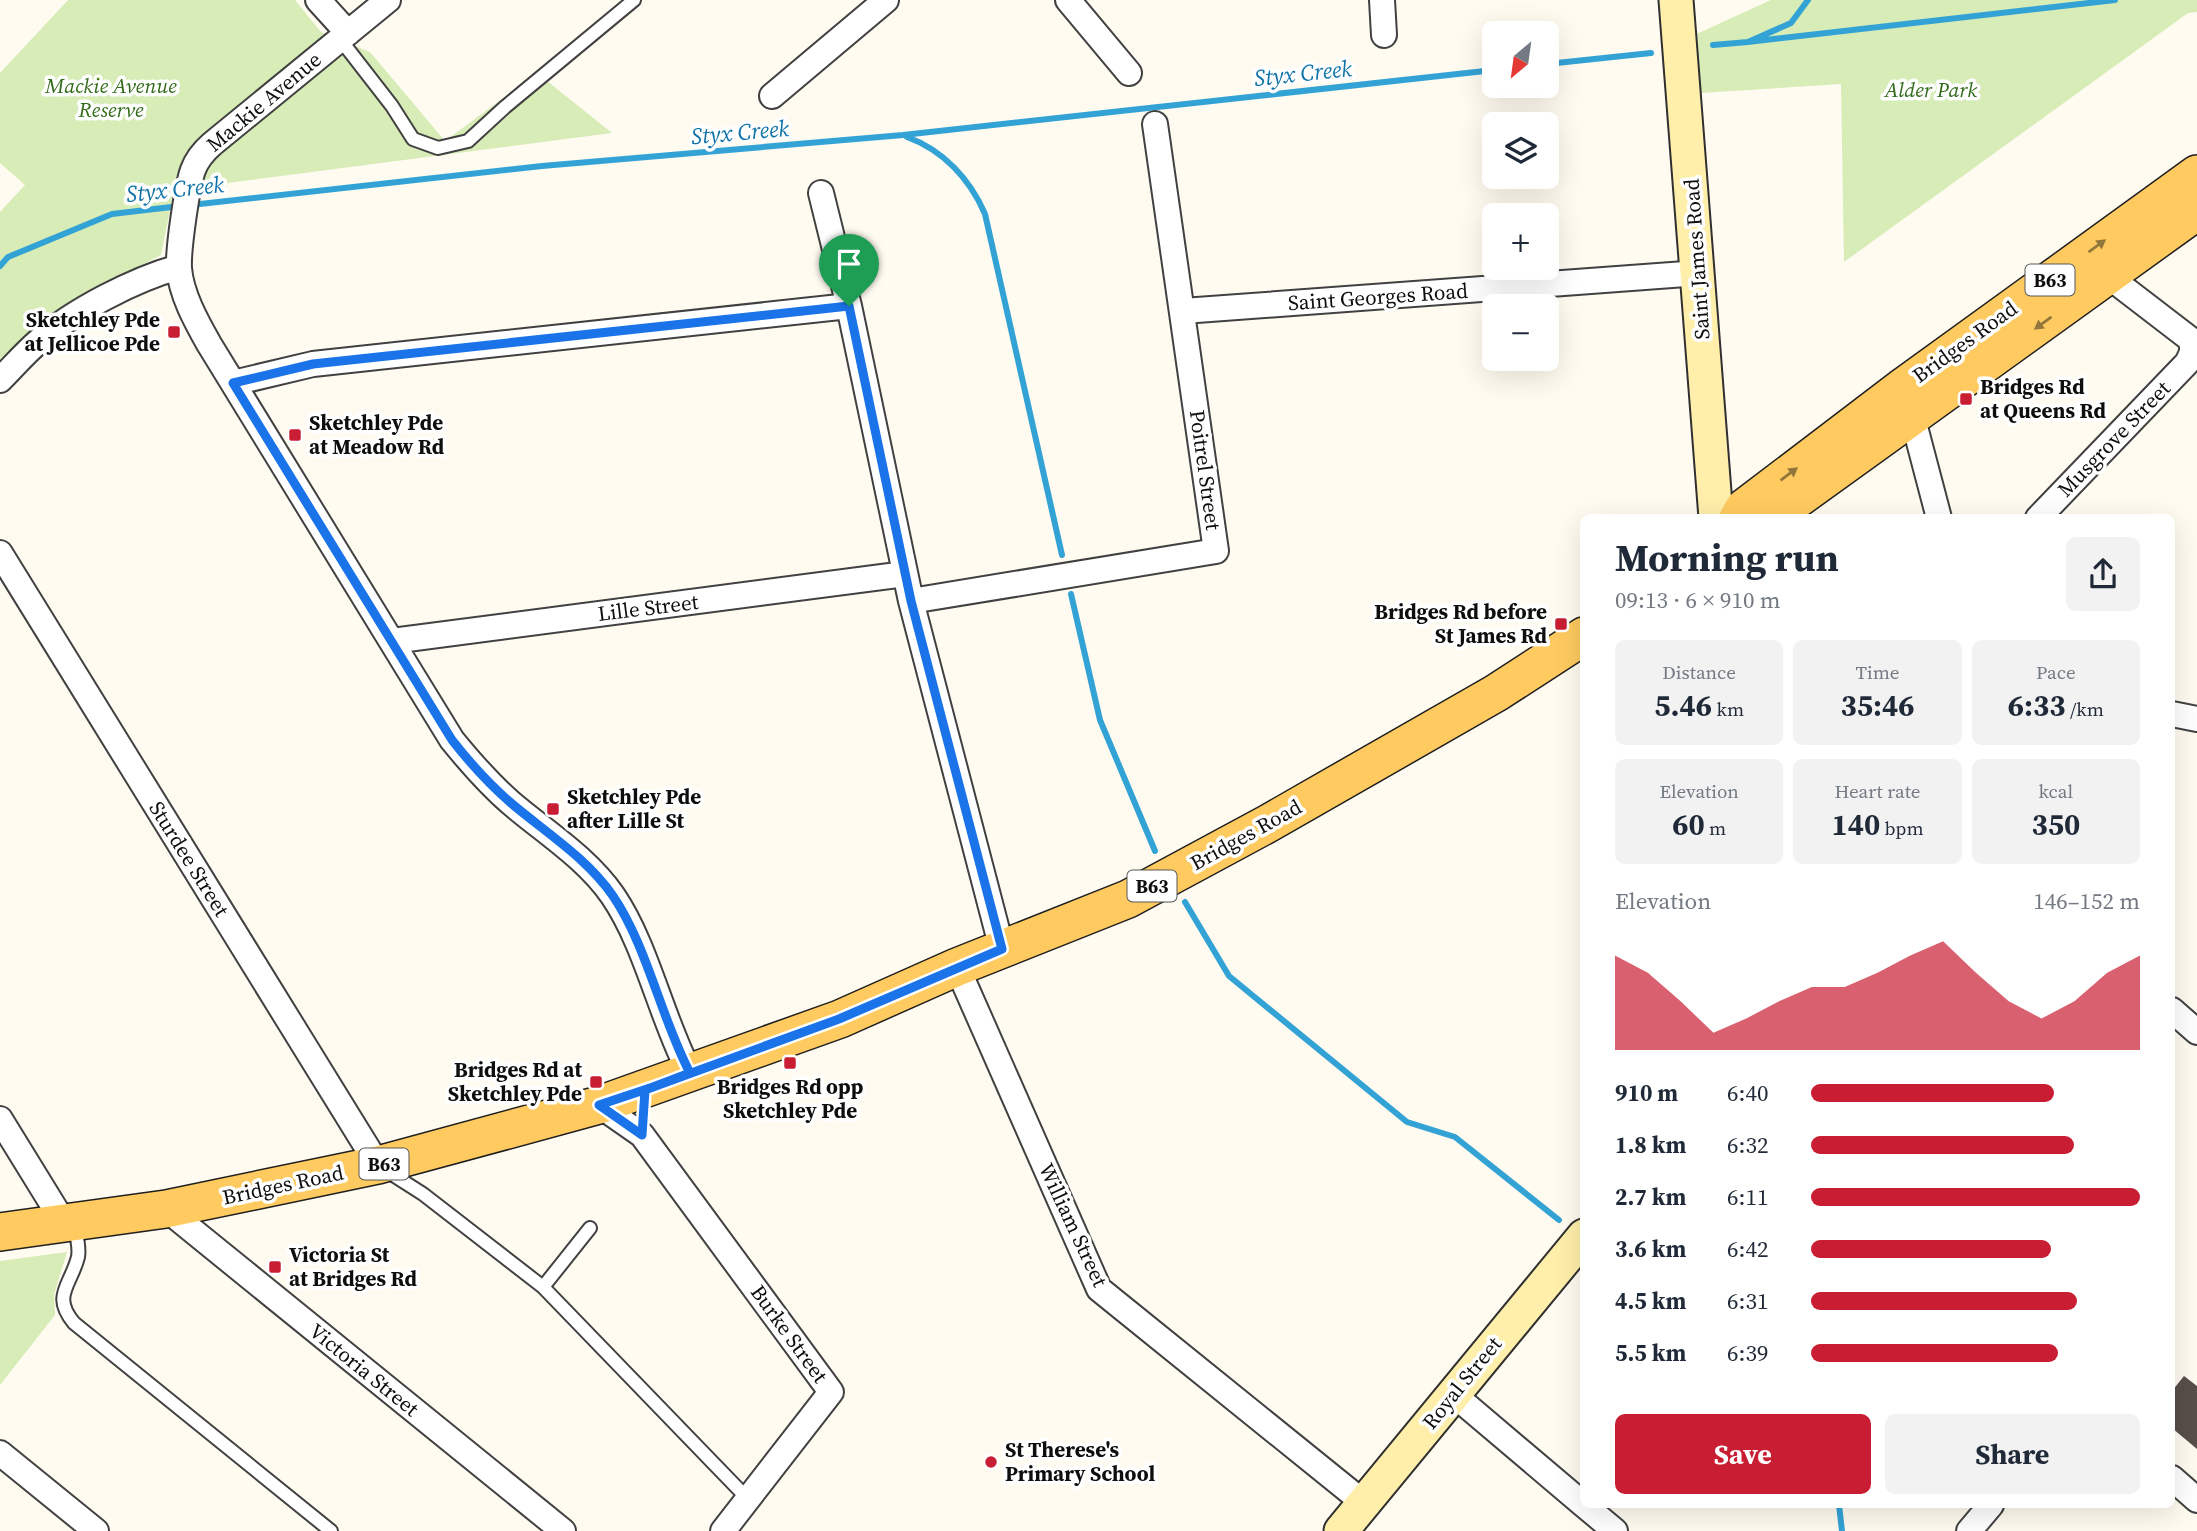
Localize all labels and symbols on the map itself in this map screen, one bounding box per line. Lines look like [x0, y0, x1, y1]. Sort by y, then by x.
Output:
north arrow [1482, 21, 1559, 98]
street label: Mackie Avenue [200, 45, 327, 158]
water label: Styx Creek [1253, 52, 1354, 94]
park label: Mackie Avenue Reserve [44, 71, 177, 124]
park label: Alder Park [1884, 75, 1977, 104]
water label: Styx Creek [690, 112, 790, 152]
water label: Styx Creek [125, 168, 226, 210]
street label: Saint James Road [1676, 178, 1717, 340]
pin [819, 234, 879, 306]
one-way arrow [2088, 240, 2106, 254]
road number: B63 [2025, 264, 2074, 296]
street label: Saint Georges Road [1287, 276, 1469, 317]
street label: Bridges Road [1906, 294, 2023, 389]
place label: Sketchley Pde at Jellicoe Pde [24, 305, 160, 358]
one-way arrow [2034, 316, 2052, 330]
marker: Sketchley Pde at Jellicoe Pde [166, 324, 182, 340]
place label: Bridges Rd at Queens Rd [1980, 372, 2106, 425]
street label: Musgrove Street [2051, 374, 2177, 503]
marker: Bridges Rd at Queens Rd [1958, 391, 1974, 407]
place label: Sketchley Pde at Meadow Rd [309, 408, 445, 461]
street label: Poitrel Street [1183, 408, 1228, 532]
marker: Sketchley Pde at Meadow Rd [287, 427, 303, 443]
one-way arrow [1780, 466, 1798, 481]
street label: Lille Street [596, 587, 700, 628]
place label: Bridges Rd before St James Rd [1374, 597, 1548, 650]
marker: Bridges Rd before St James Rd [1553, 616, 1569, 632]
place label: Sketchley Pde after Lille St [567, 782, 701, 835]
street label: Bridges Road [1185, 792, 1307, 877]
street label: Sturdee Street [142, 796, 236, 922]
marker: Sketchley Pde after Lille St [545, 801, 561, 817]
road number: B63 [1128, 870, 1176, 902]
place label: Bridges Rd at Sketchley Pde [448, 1055, 582, 1108]
marker: Bridges Rd opp Sketchley Pde [782, 1055, 798, 1071]
place label: Bridges Rd opp Sketchley Pde [717, 1072, 863, 1125]
marker: Bridges Rd at Sketchley Pde [588, 1074, 604, 1090]
road number: B63 [360, 1148, 408, 1180]
street label: Bridges Road [220, 1158, 346, 1211]
street label: William Street [1032, 1158, 1115, 1292]
place label: Victoria St at Bridges Rd [289, 1240, 418, 1293]
marker: Victoria St at Bridges Rd [267, 1259, 283, 1275]
street label: Burke Street [744, 1279, 835, 1389]
street label: Victoria Street [303, 1316, 425, 1423]
street label: Royal Street [1415, 1330, 1508, 1435]
place label: St Therese's Primary School [1005, 1435, 1155, 1488]
marker: St Therese's Primary School [983, 1454, 999, 1470]

